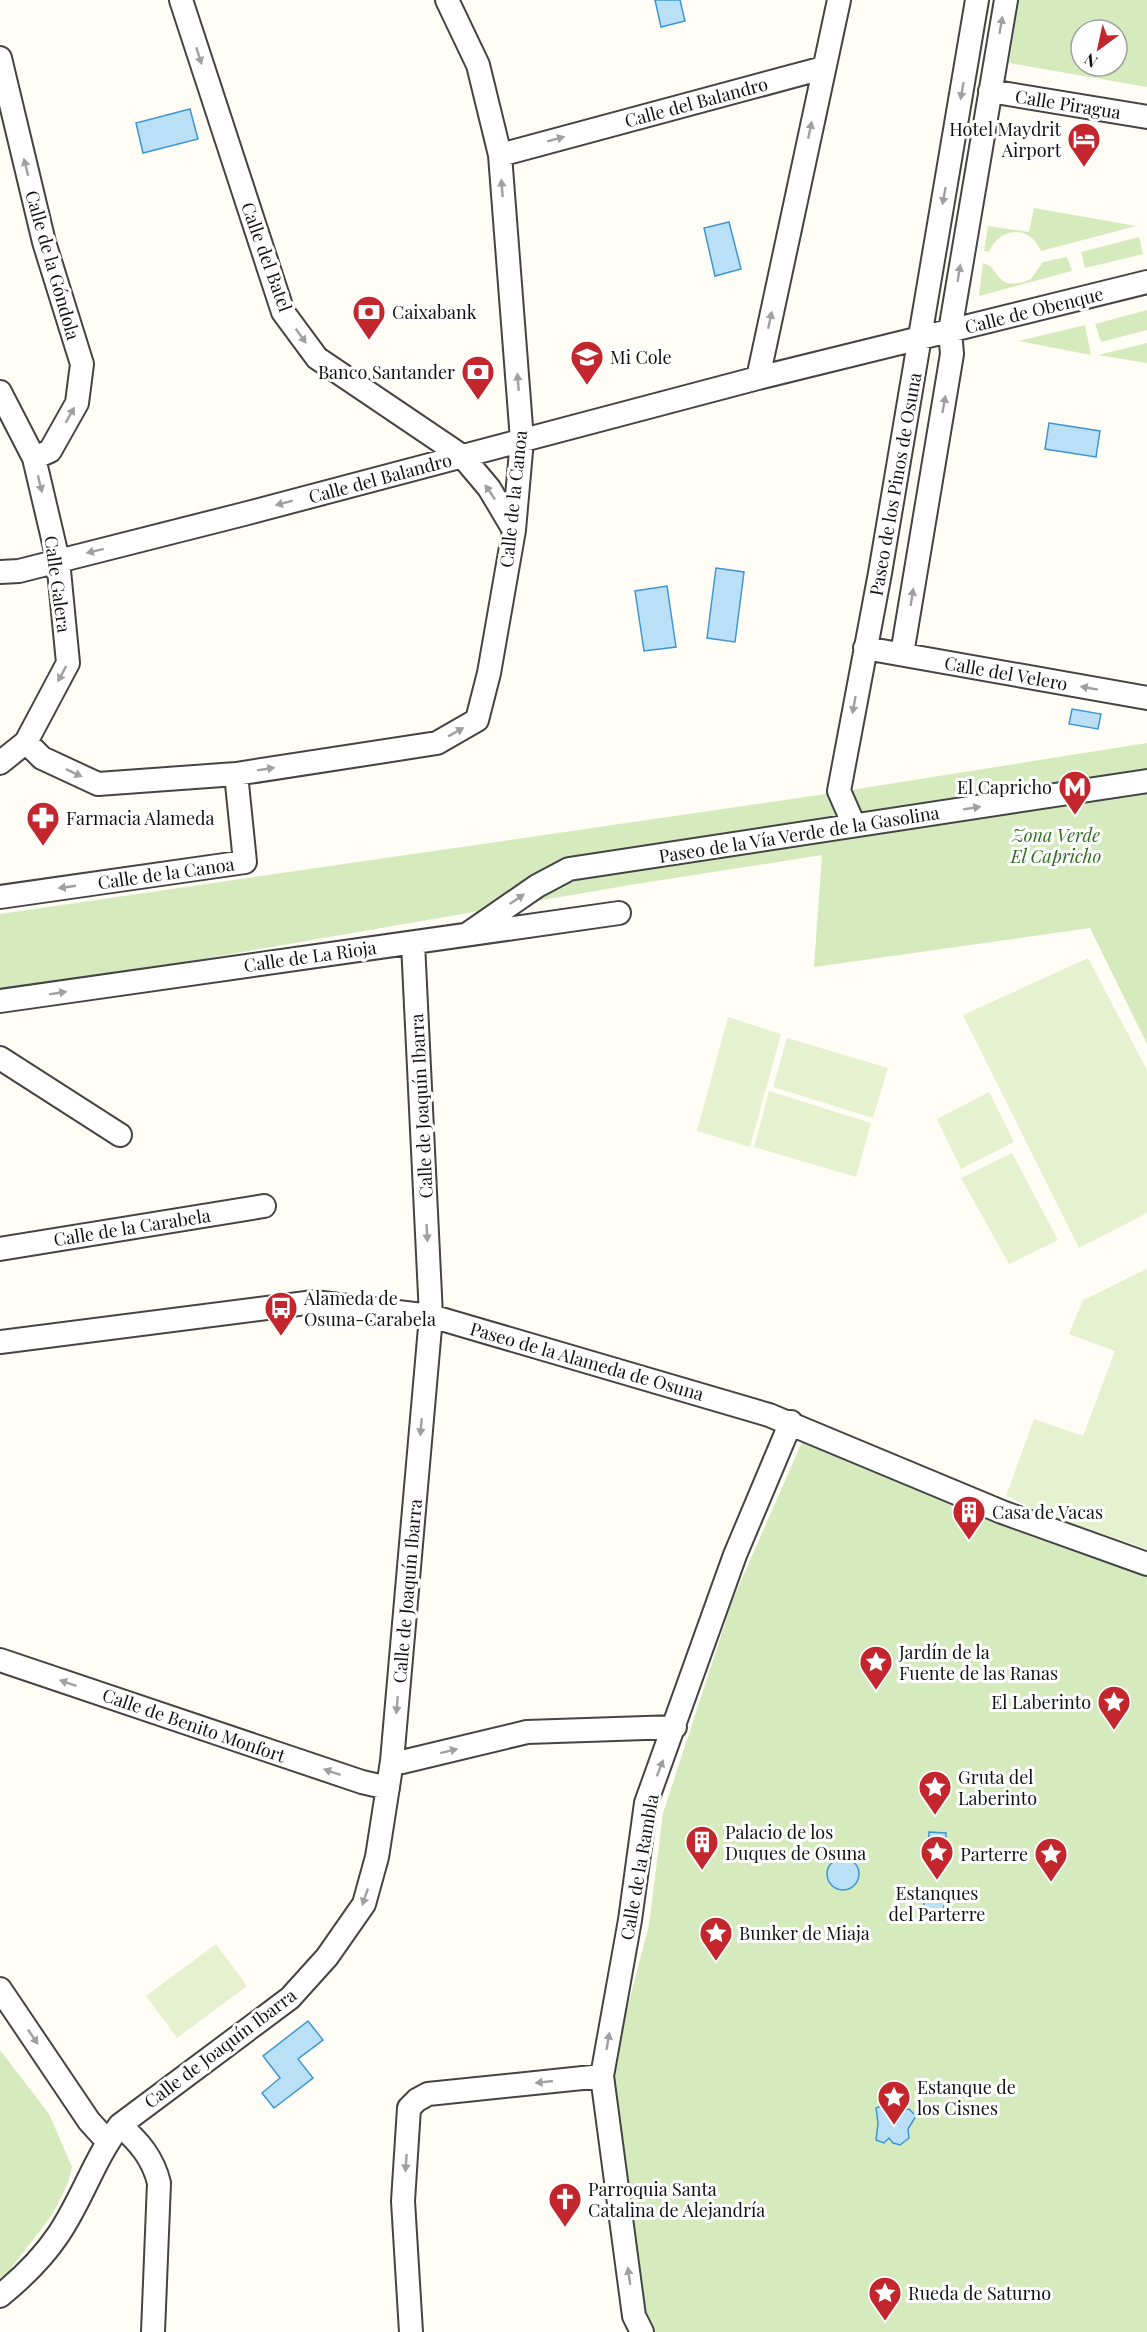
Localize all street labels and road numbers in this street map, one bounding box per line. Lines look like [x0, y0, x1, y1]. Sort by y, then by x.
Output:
street label: Calle del Balandro [622, 71, 770, 133]
street label: Calle Piragua [1013, 84, 1123, 124]
street label: Calle de la Góndola [20, 187, 86, 343]
street label: Calle del Batel [236, 199, 298, 315]
street label: Calle de Obenque [962, 281, 1106, 339]
street label: Paseo de los Pinos de Osuna [864, 370, 926, 598]
street label: Calle de la Canoa [494, 429, 532, 569]
street label: Calle del Balandro [306, 447, 454, 509]
street label: Calle Galera [39, 534, 77, 634]
street label: Calle del Velero [943, 650, 1070, 696]
street label: Paseo de la Vía Verde de la Gasolina [657, 800, 941, 868]
street label: Calle de la Canoa [96, 852, 236, 894]
street label: Calle de La Rioja [242, 935, 378, 977]
street label: Calle de Joaquín Ibarra [404, 1013, 438, 1199]
street label: Calle de la Carabela [52, 1203, 212, 1251]
street label: Paseo de la Alameda de Osuna [467, 1316, 707, 1406]
street label: Calle de Joaquín Ibarra [387, 1498, 427, 1684]
street label: Calle de Benito Monfort [99, 1682, 289, 1768]
street label: Calle de la Rambla [614, 1792, 664, 1942]
street label: Calle de Joaquín Ibarra [139, 1983, 301, 2113]

